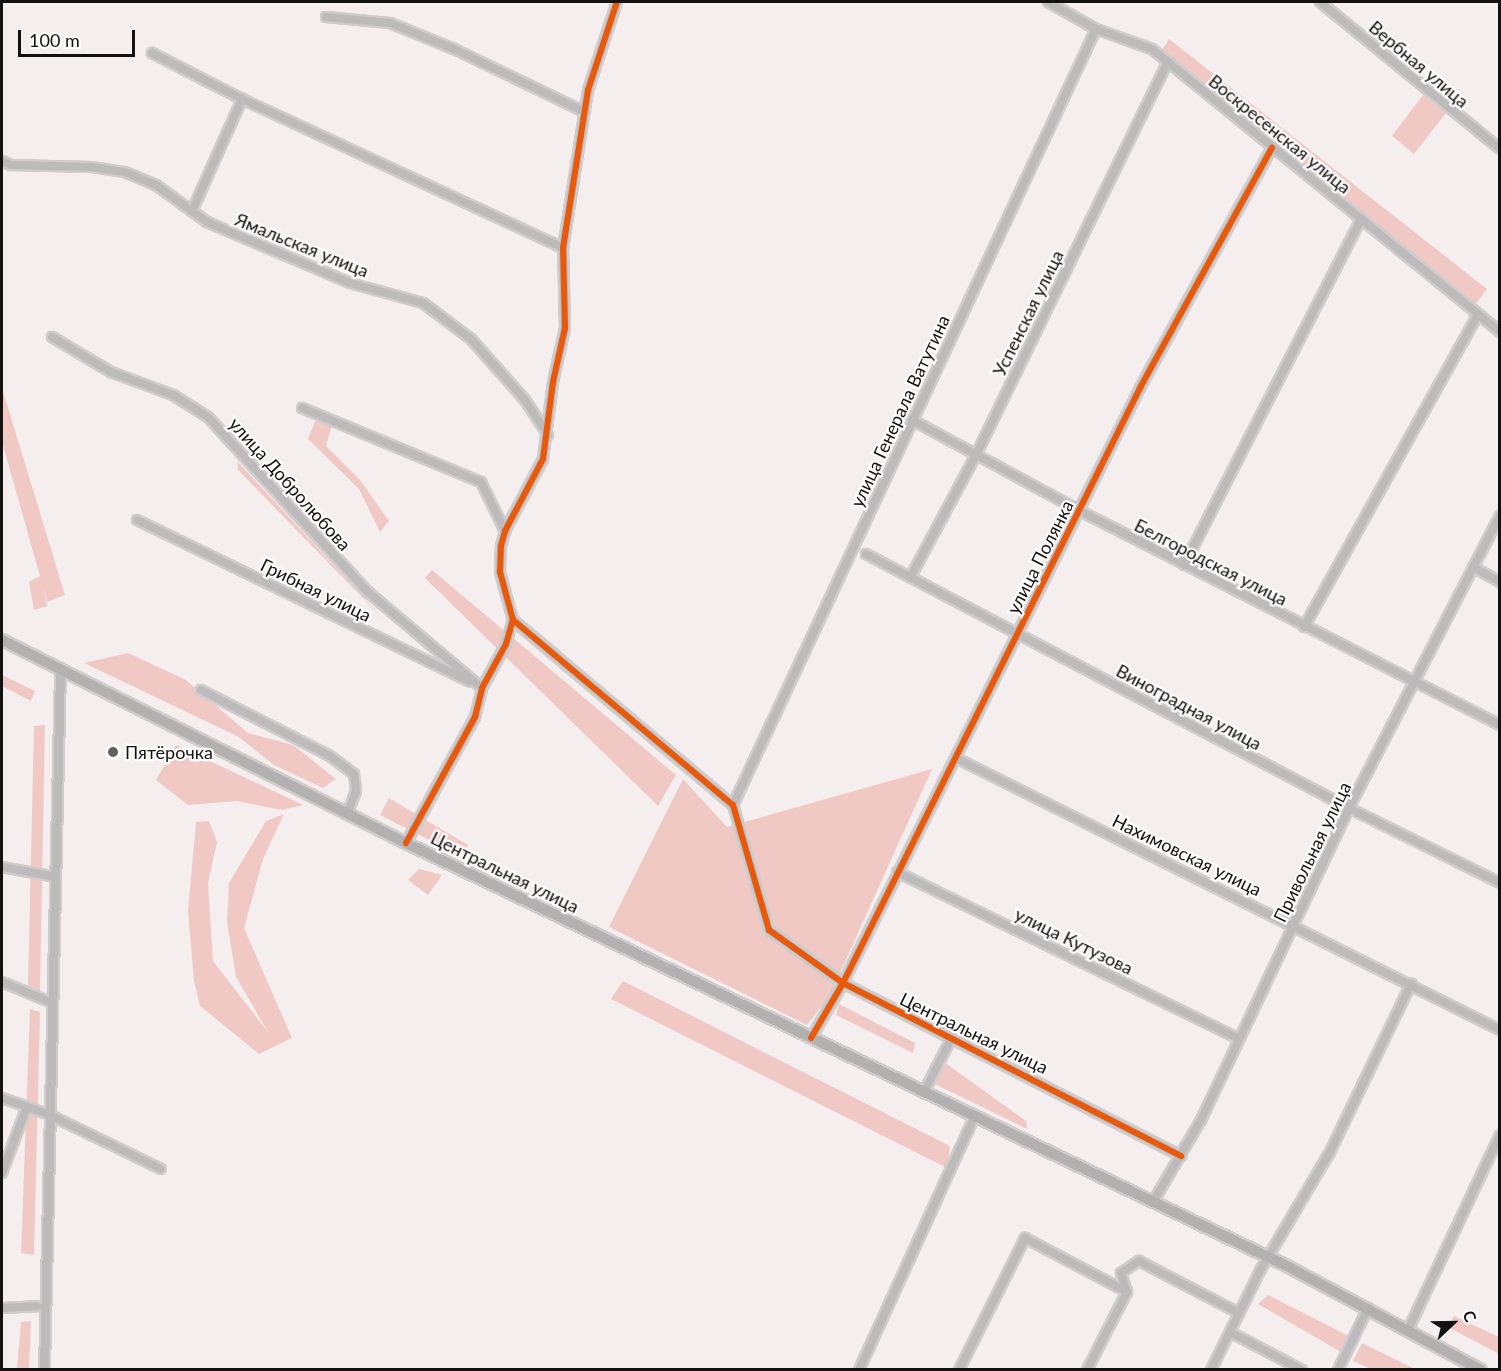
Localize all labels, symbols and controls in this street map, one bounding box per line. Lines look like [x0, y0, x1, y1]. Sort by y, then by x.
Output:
street label: Вербная улица [1365, 16, 1473, 112]
scale bar [21, 18, 138, 56]
text: 100 m [29, 29, 80, 51]
street label: Воскресенская улица [1205, 70, 1355, 198]
street label: Ямальская улица [232, 208, 372, 282]
street label: Успенская улица [988, 246, 1068, 380]
street label: улица Генерала Ватутина [846, 311, 954, 511]
street label: улица Добролюбова [225, 413, 355, 555]
street label: улица Полянка [1002, 497, 1078, 617]
street label: Белгородская улица [1131, 514, 1291, 610]
street label: Грибная улица [257, 554, 375, 626]
street label: Виноградная улица [1113, 660, 1265, 754]
place label: Пятёрочка [125, 741, 213, 763]
marker: Пятёрочка [106, 745, 120, 759]
street label: Привольная улица [1269, 778, 1355, 926]
street label: Нахимовская улица [1109, 810, 1265, 900]
street label: Центральная улица [427, 827, 583, 917]
street label: улица Кутузова [1011, 903, 1137, 979]
street label: Центральная улица [896, 988, 1052, 1078]
north arrow [1423, 1293, 1483, 1353]
text: С [1459, 1308, 1481, 1325]

